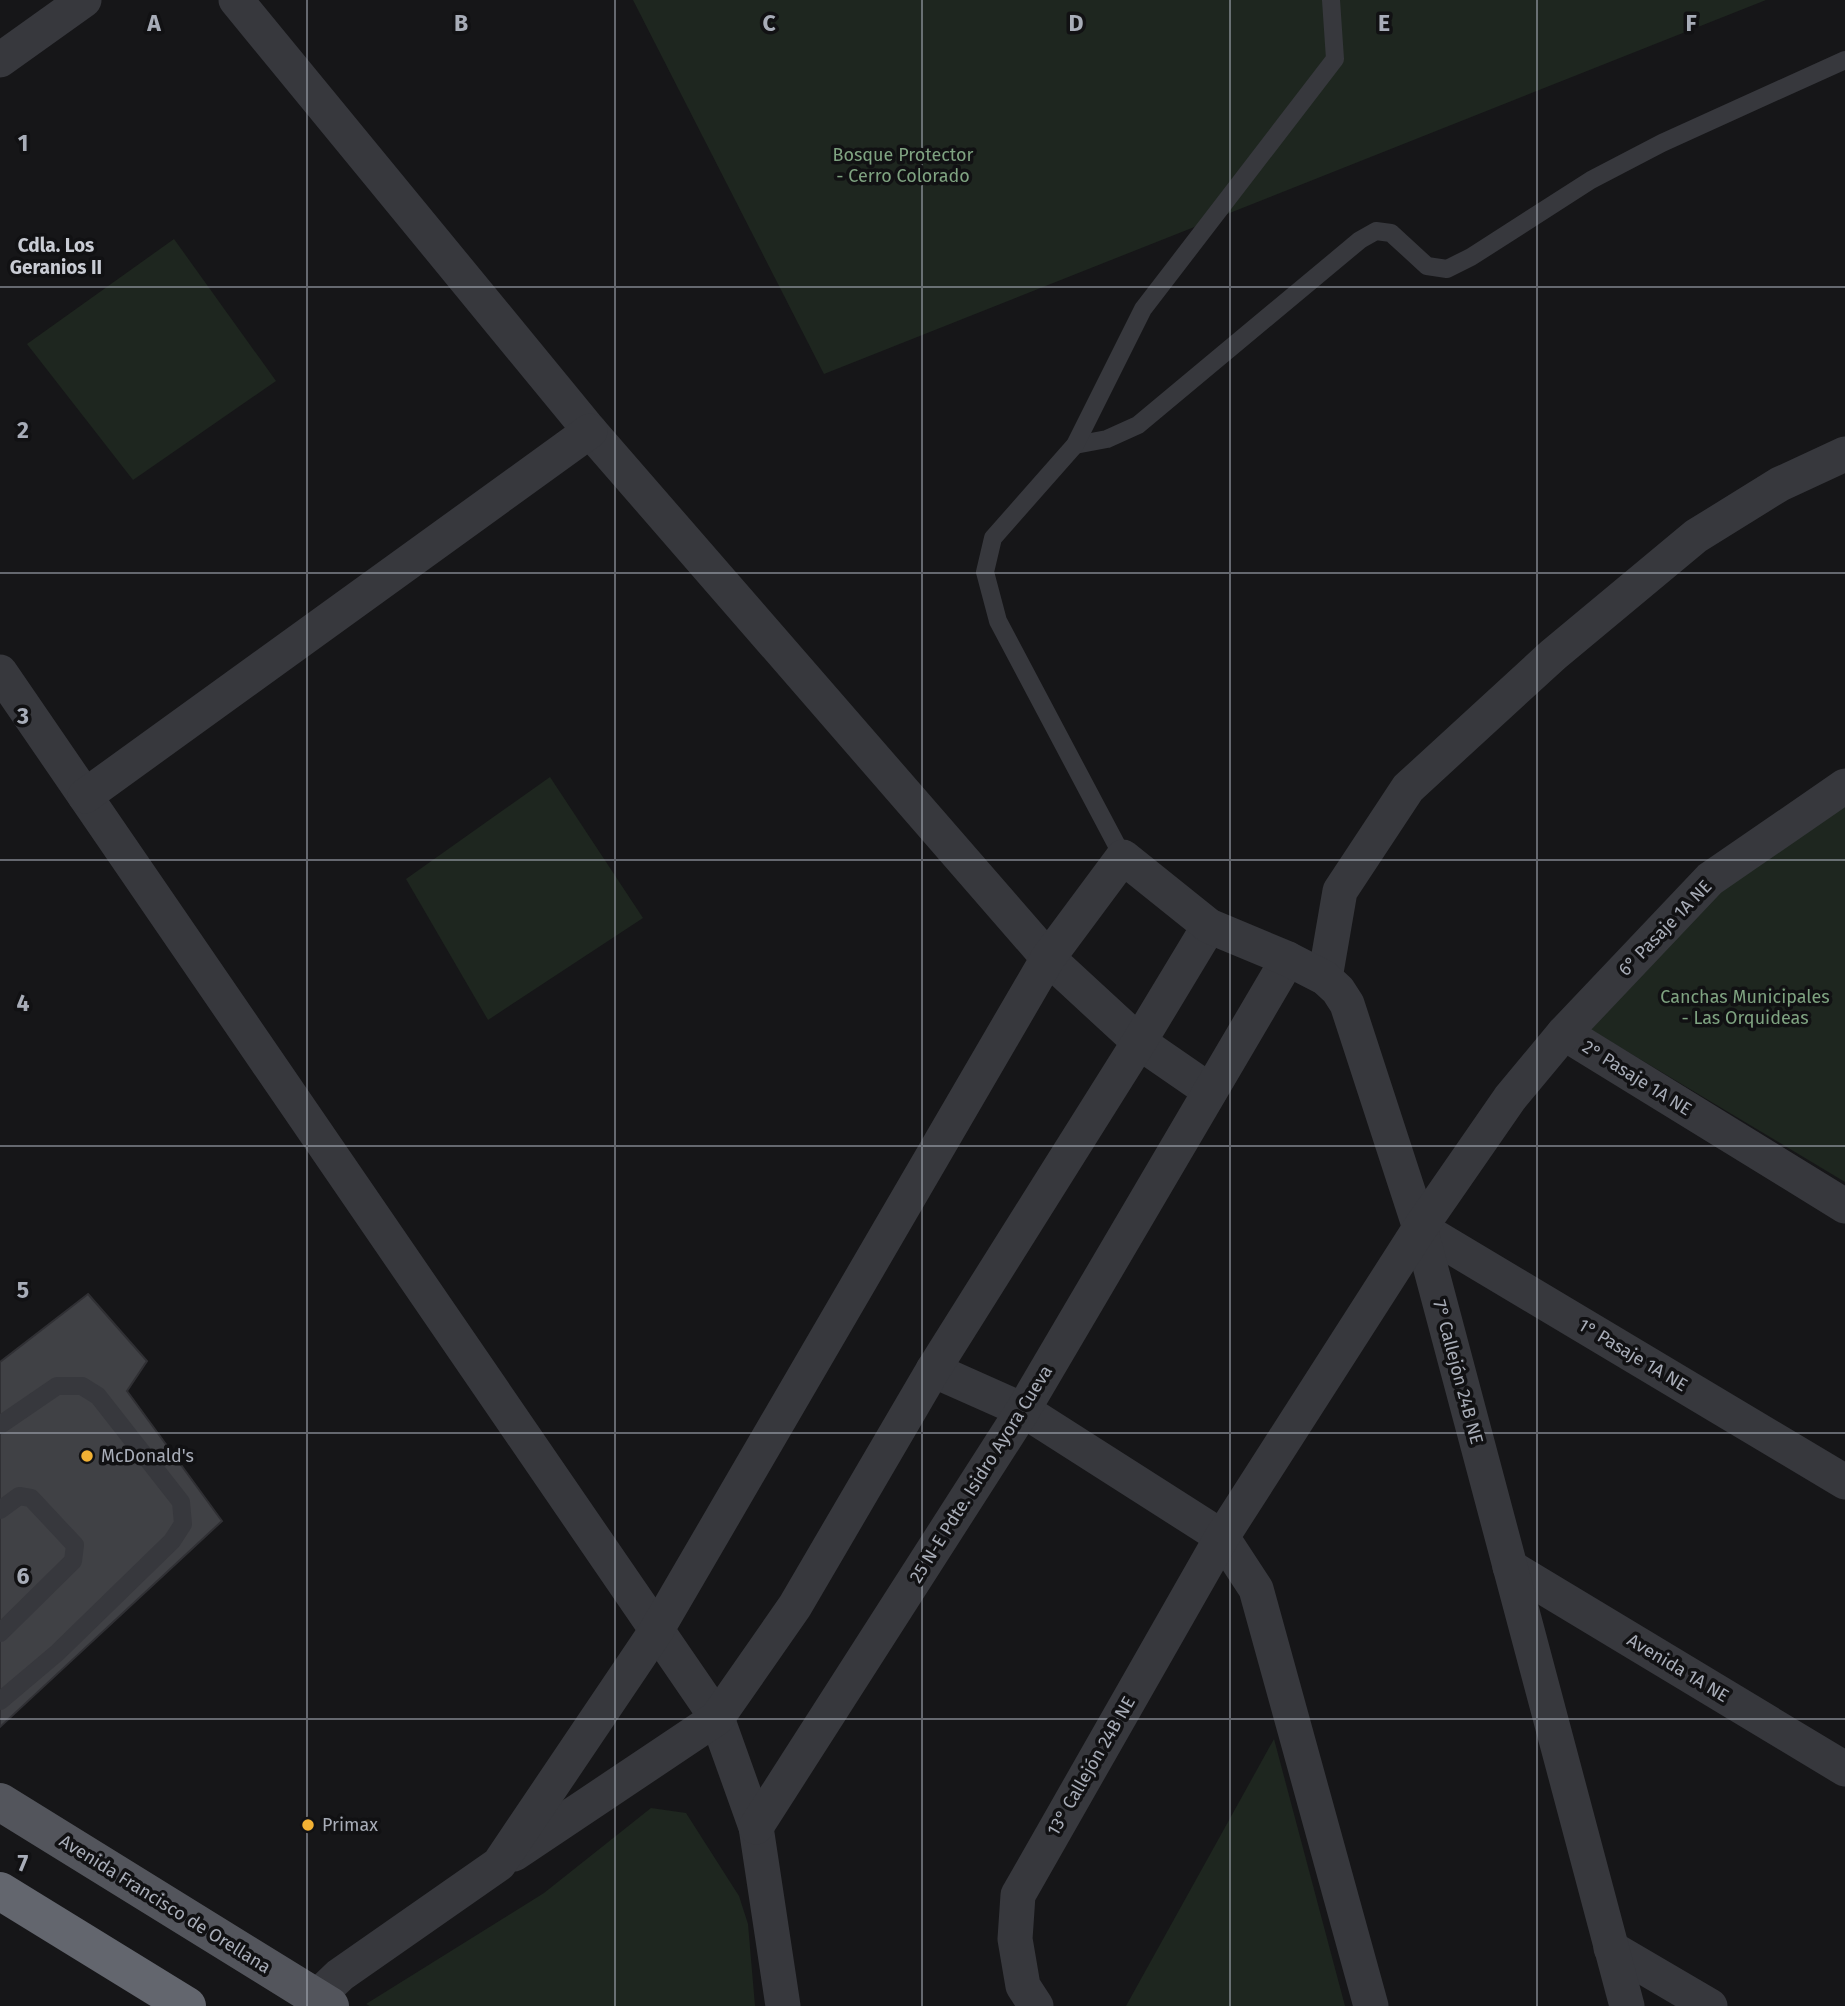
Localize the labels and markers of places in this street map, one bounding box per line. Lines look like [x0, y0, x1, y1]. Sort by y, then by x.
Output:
place label: McDonald's [101, 1445, 194, 1467]
marker: McDonald's [79, 1448, 95, 1464]
place label: Primax [322, 1814, 378, 1836]
marker: Primax [300, 1817, 316, 1833]

